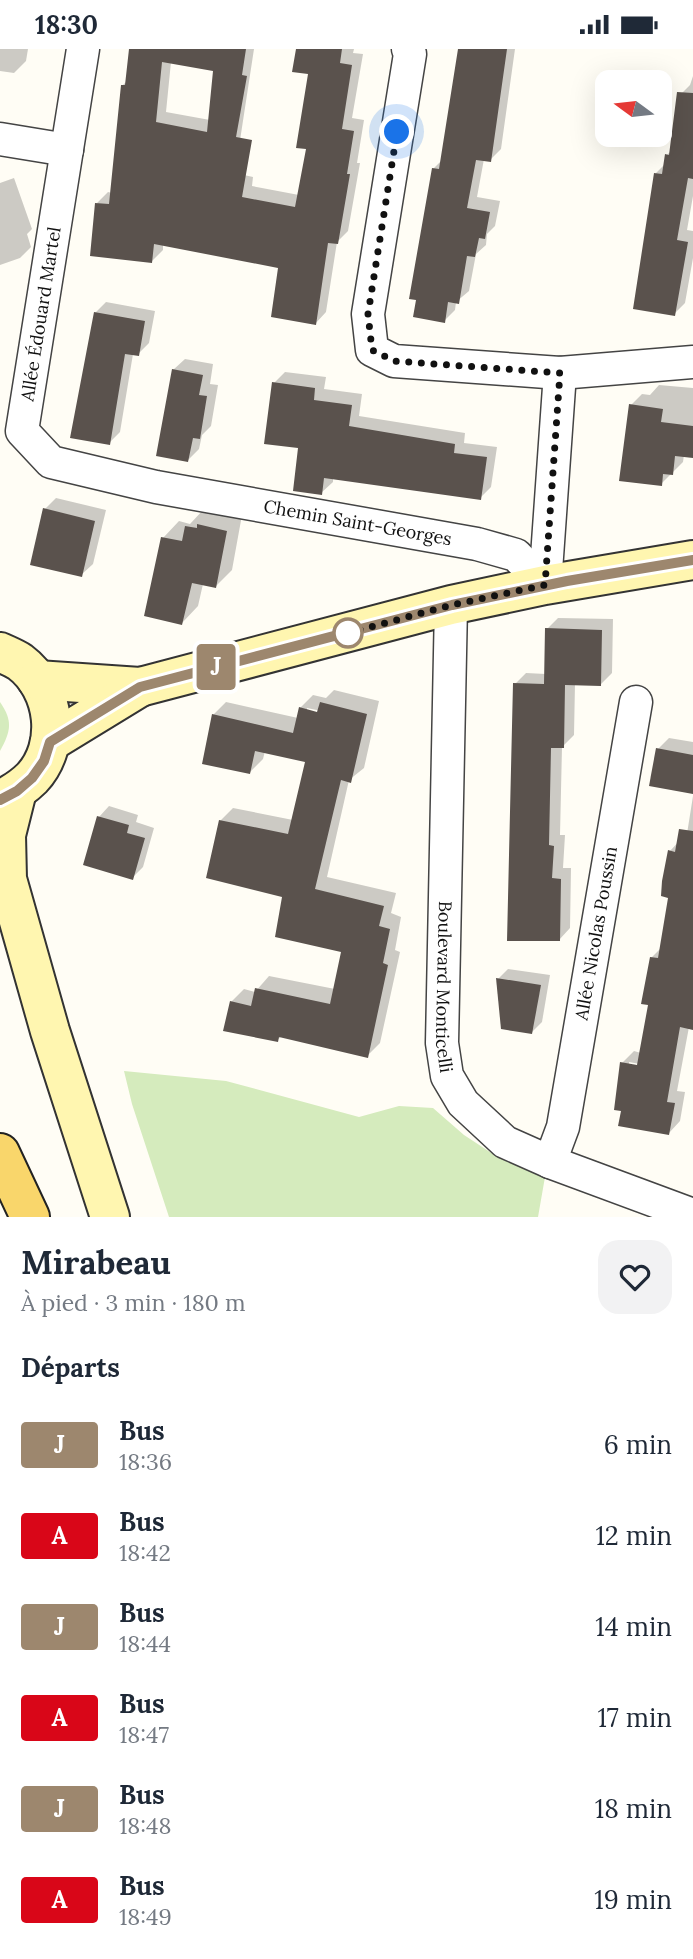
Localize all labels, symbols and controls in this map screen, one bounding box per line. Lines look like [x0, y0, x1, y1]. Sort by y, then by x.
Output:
text: 18:30 [35, 8, 98, 41]
north arrow [595, 70, 672, 147]
map controls [595, 70, 672, 147]
your location [379, 114, 414, 149]
street label: Allée Édouard Martel [15, 225, 66, 404]
street label: Chemin Saint-Georges [262, 494, 454, 550]
unlabelled marker [333, 618, 363, 648]
line badge: J [193, 644, 239, 690]
text: J [211, 651, 221, 682]
street label: Allée Nicolas Poussin [569, 844, 622, 1023]
street label: Boulevard Monticelli [431, 901, 458, 1074]
button: heart [598, 1240, 672, 1314]
text: Mirabeau [21, 1241, 171, 1283]
text: À pied · 3 min · 180 m [21, 1288, 245, 1317]
text: Départs [21, 1351, 120, 1384]
text: Bus [119, 1414, 165, 1447]
text: 6 min [604, 1428, 672, 1461]
text: J [54, 1429, 65, 1460]
text: 18:36 [119, 1447, 172, 1476]
text: Bus [119, 1505, 165, 1538]
text: 12 min [595, 1519, 672, 1552]
text: A [51, 1520, 68, 1551]
text: 18:42 [119, 1538, 171, 1567]
text: Bus [119, 1596, 165, 1629]
text: 14 min [595, 1610, 672, 1643]
text: J [54, 1611, 65, 1642]
text: 18:44 [119, 1629, 171, 1658]
text: Bus [119, 1687, 165, 1720]
text: 17 min [597, 1701, 672, 1734]
text: A [51, 1702, 68, 1733]
text: 18:47 [119, 1720, 169, 1749]
text: Bus [119, 1778, 165, 1811]
text: 18 min [595, 1792, 672, 1825]
text: J [54, 1793, 65, 1824]
text: 18:48 [119, 1811, 171, 1840]
text: Bus [119, 1869, 165, 1902]
text: 19 min [594, 1883, 672, 1916]
text: A [51, 1884, 68, 1915]
text: 18:49 [119, 1902, 172, 1931]

